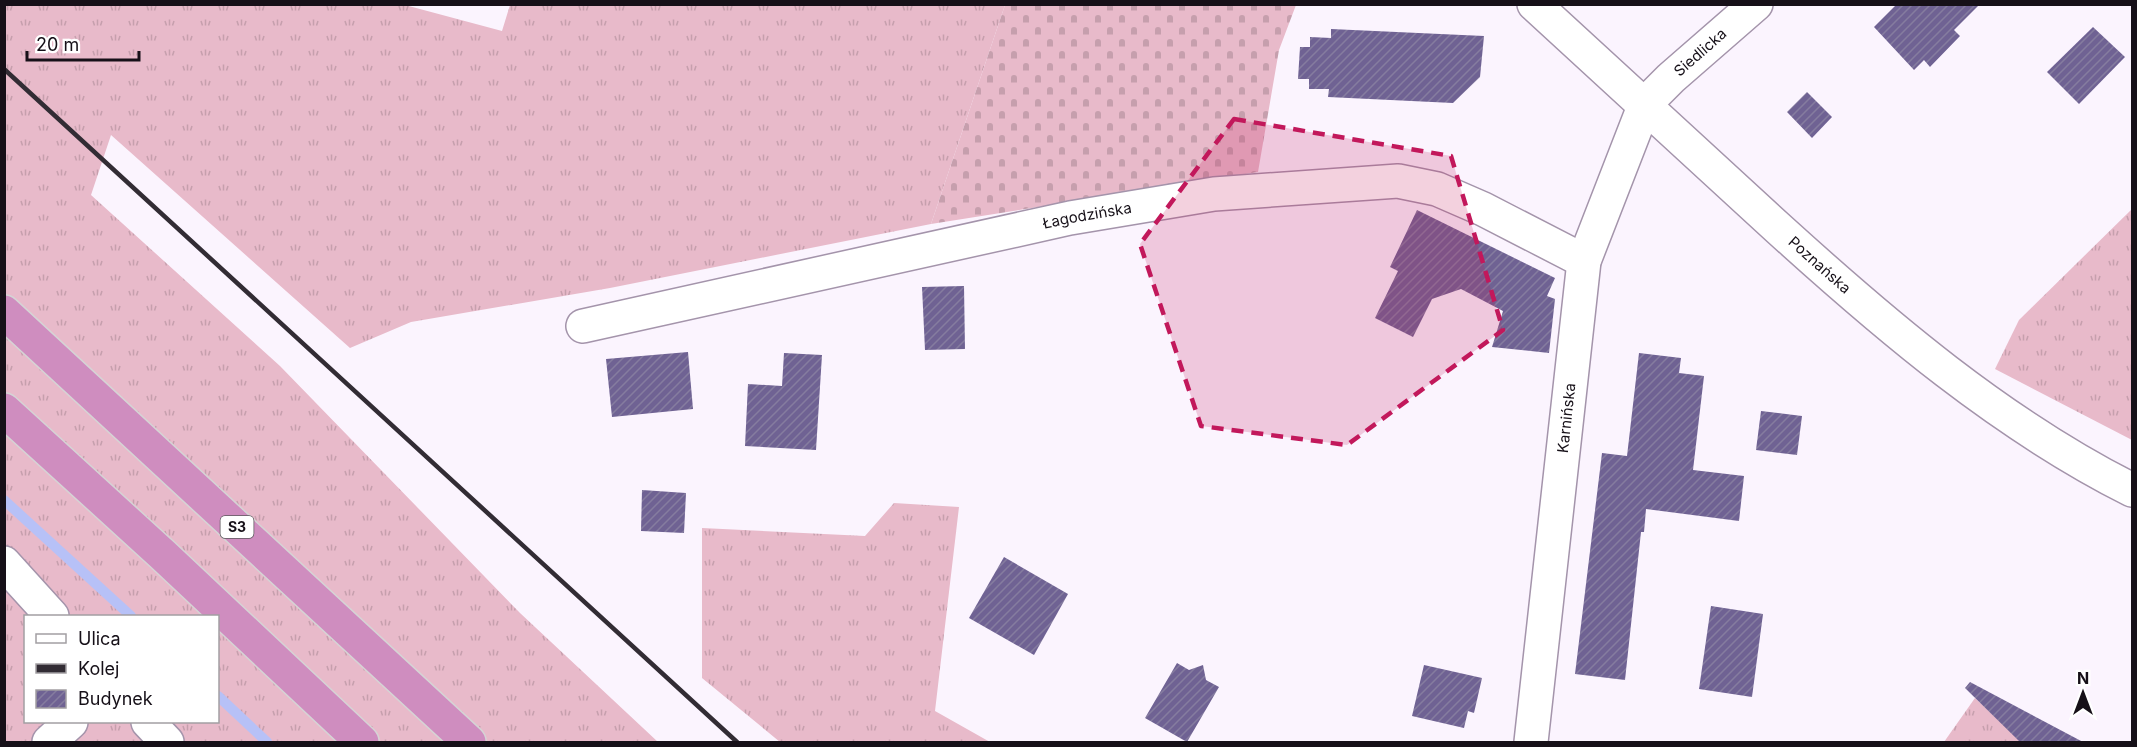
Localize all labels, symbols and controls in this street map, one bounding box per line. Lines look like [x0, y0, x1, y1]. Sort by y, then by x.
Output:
scale bar [27, 24, 140, 62]
street label: Siedlicka [1670, 24, 1730, 80]
text: 20 m [36, 34, 79, 55]
street label: Łagodzińska [1041, 198, 1133, 233]
street label: Poznańska [1785, 232, 1855, 298]
street label: Karnińska [1553, 382, 1580, 454]
road number: S3 [220, 516, 254, 538]
legend [24, 615, 219, 723]
text: Ulica [78, 628, 121, 649]
text: Kolej [78, 658, 119, 679]
north arrow [2053, 663, 2113, 723]
text: N [2077, 668, 2089, 688]
text: Budynek [78, 688, 153, 709]

